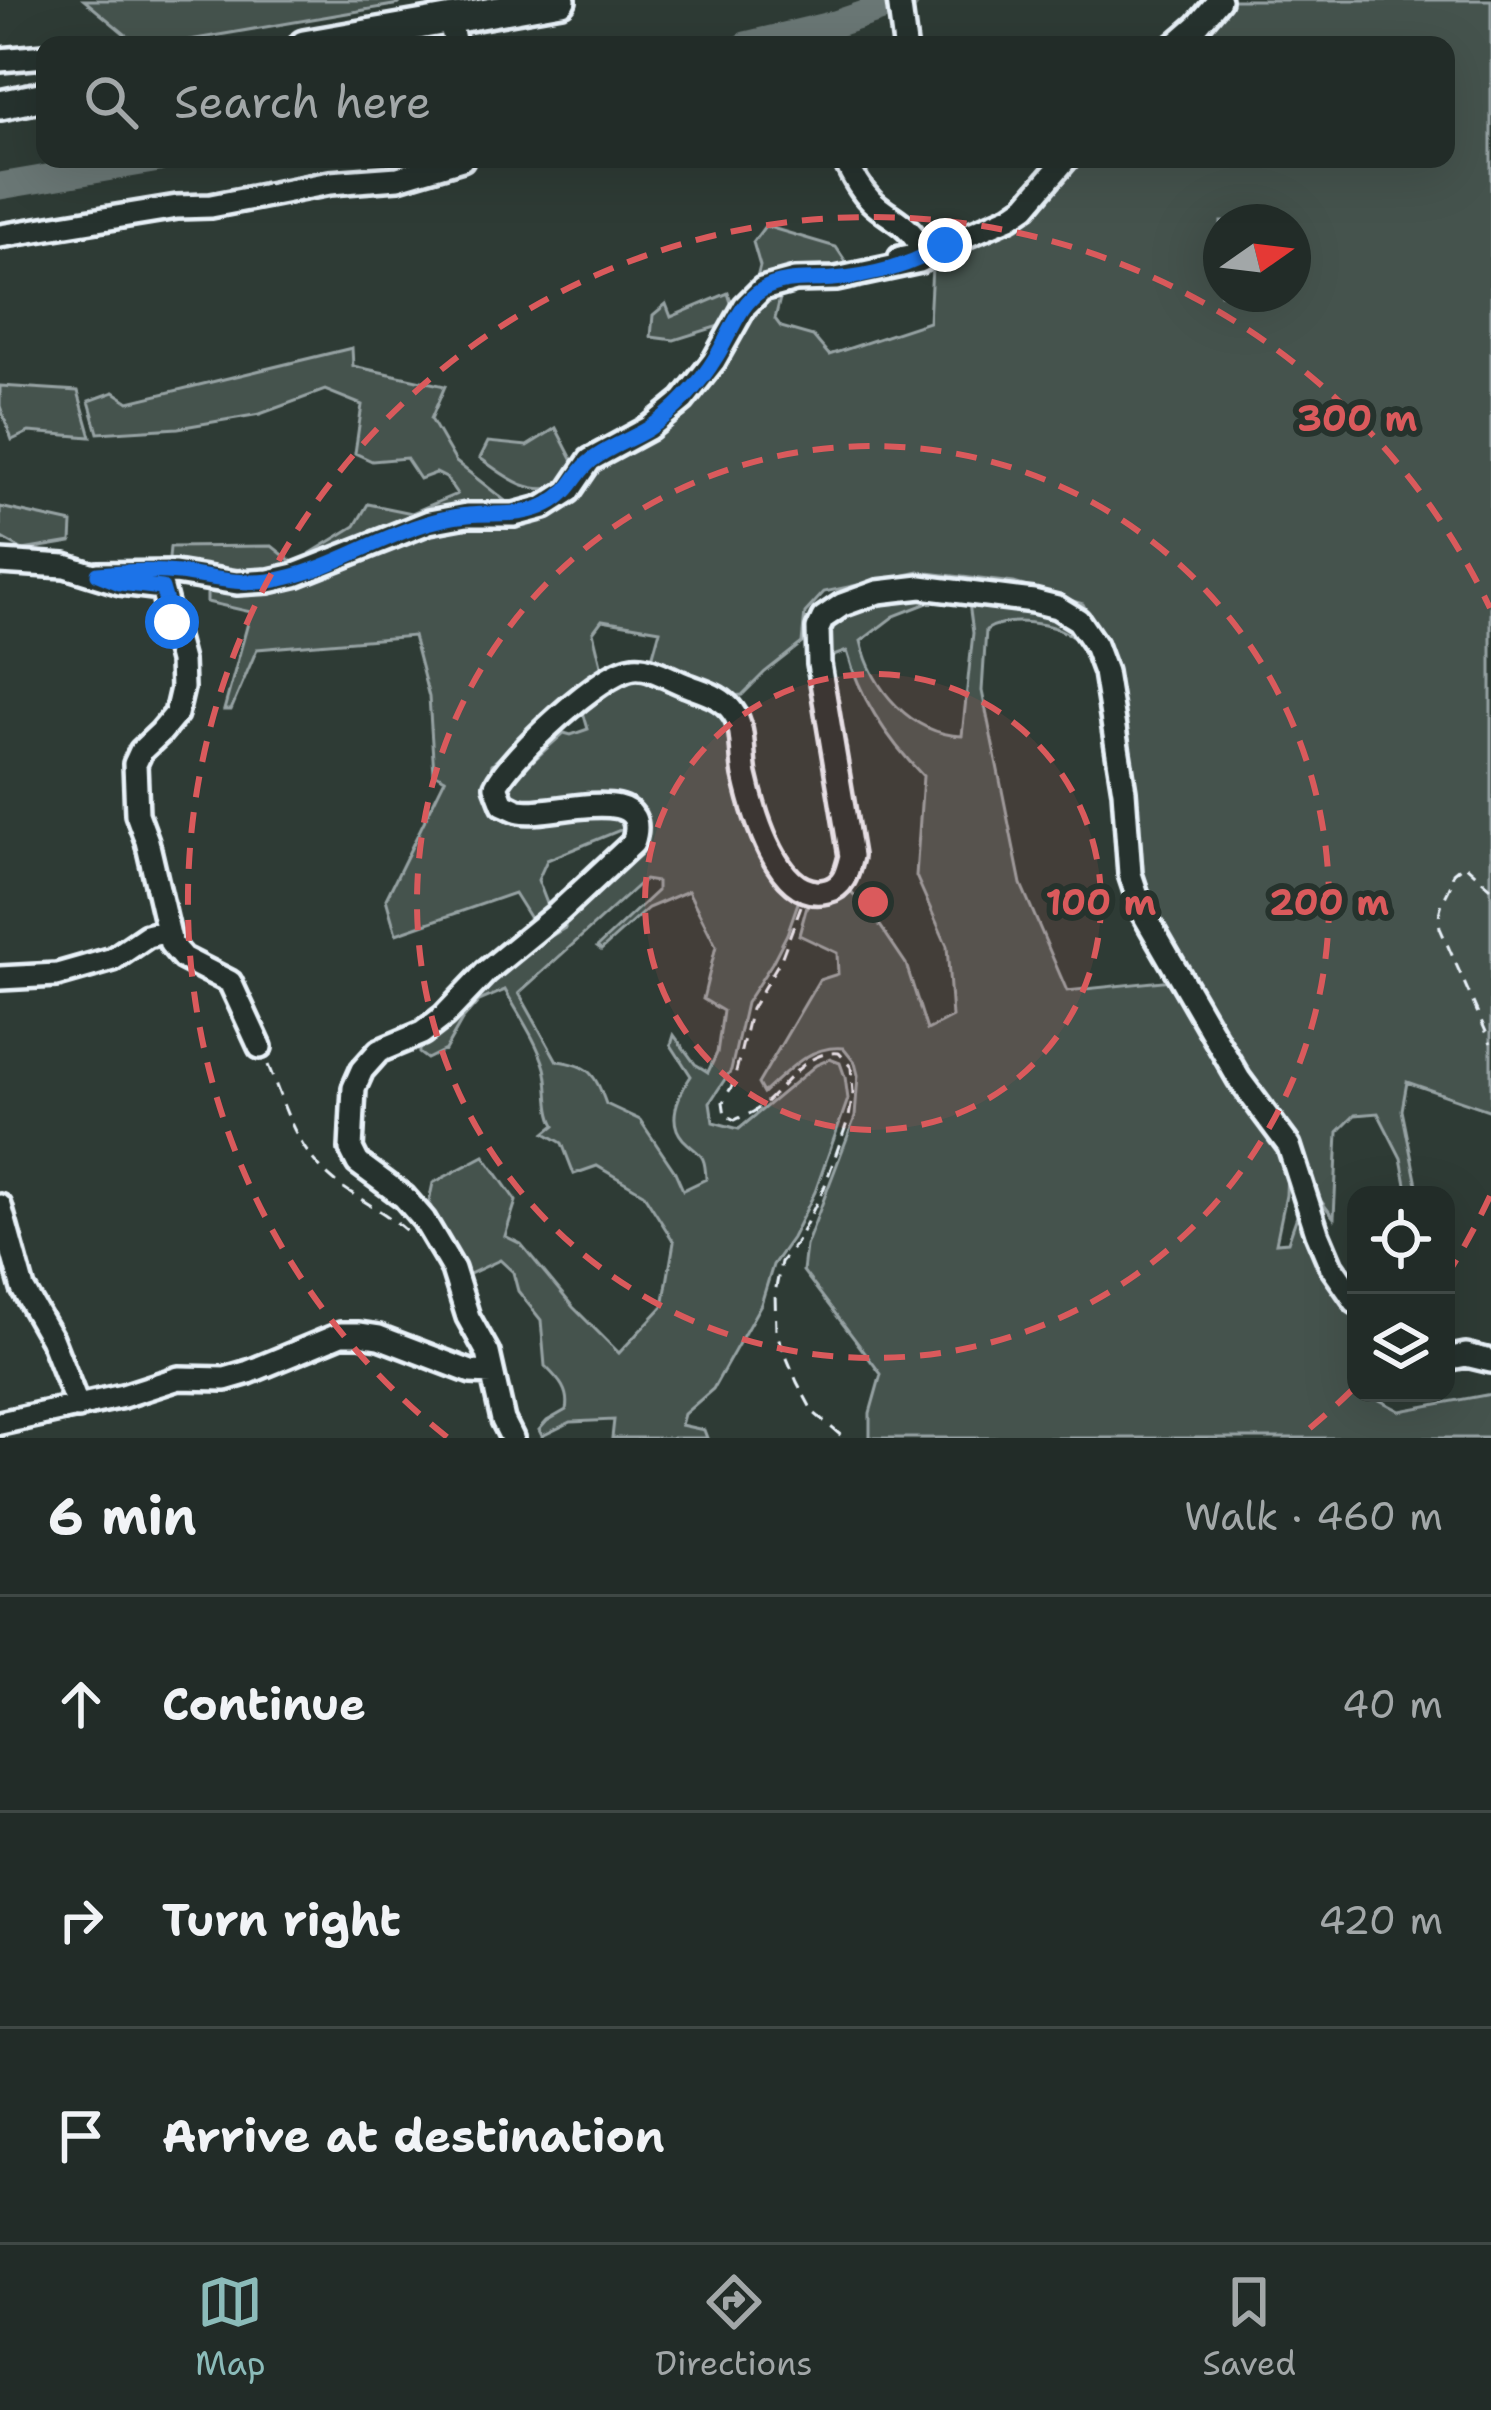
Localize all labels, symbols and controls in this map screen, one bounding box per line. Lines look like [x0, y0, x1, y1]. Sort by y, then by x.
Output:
search box [36, 36, 1455, 168]
icon: search [78, 69, 144, 135]
text: Search here [174, 72, 431, 132]
north arrow [1203, 204, 1311, 312]
route end [918, 218, 972, 272]
text: 300 m [1297, 394, 1417, 443]
route start [145, 595, 199, 649]
text: 100 m [1046, 878, 1157, 927]
text: 200 m [1269, 878, 1389, 927]
centre of rings [852, 881, 894, 923]
map controls [1347, 1186, 1455, 1402]
button: locate [1347, 1186, 1455, 1294]
button: layers [1347, 1294, 1455, 1402]
text: 6 min [48, 1482, 197, 1550]
text: Walk · 460 m [1184, 1490, 1443, 1542]
icon: ahead [48, 1671, 114, 1737]
text: Continue [162, 1674, 366, 1734]
text: 40 m [1342, 1678, 1443, 1730]
icon: right [48, 1887, 114, 1953]
text: Turn right [162, 1890, 401, 1950]
text: 420 m [1318, 1894, 1443, 1946]
icon: arrive [48, 2103, 114, 2169]
text: Arrive at destination [162, 2106, 665, 2166]
tab: Map [195, 2269, 266, 2386]
tab: Directions [655, 2269, 813, 2386]
tab: Saved [1202, 2269, 1296, 2386]

